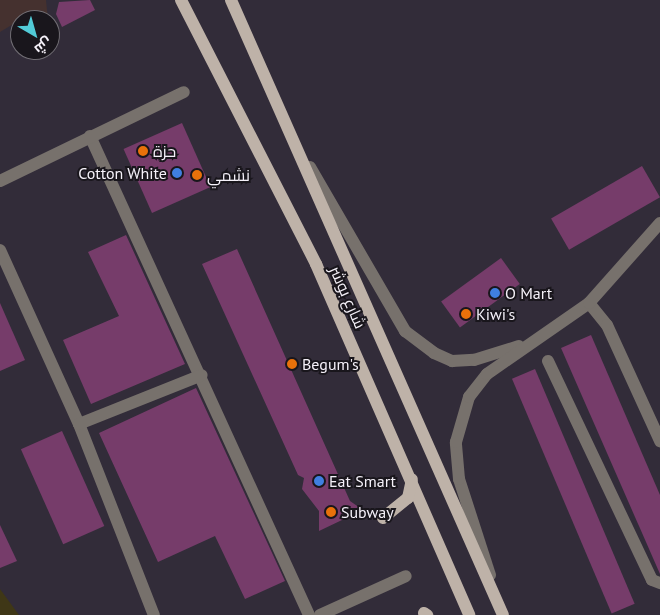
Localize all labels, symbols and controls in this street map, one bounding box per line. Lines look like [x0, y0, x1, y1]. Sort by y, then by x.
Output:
north arrow [10, 10, 60, 60]
text: ش [31, 33, 56, 59]
place label: حزة [153, 141, 176, 161]
marker: حزة [137, 145, 149, 157]
place label: Cotton White [78, 163, 167, 183]
place label: نشمي [207, 165, 250, 185]
marker: Cotton White [171, 167, 183, 179]
marker: نشمي [191, 169, 203, 181]
street label: شارع بوشر [326, 263, 370, 331]
place label: O Mart [505, 283, 552, 303]
marker: O Mart [489, 287, 501, 299]
place label: Kiwi's [476, 304, 515, 324]
marker: Kiwi's [460, 308, 472, 320]
place label: Begum's [302, 354, 359, 374]
marker: Begum's [286, 358, 298, 370]
place label: Eat Smart [329, 471, 396, 491]
marker: Eat Smart [313, 475, 325, 487]
place label: Subway [341, 502, 394, 522]
marker: Subway [325, 506, 337, 518]

